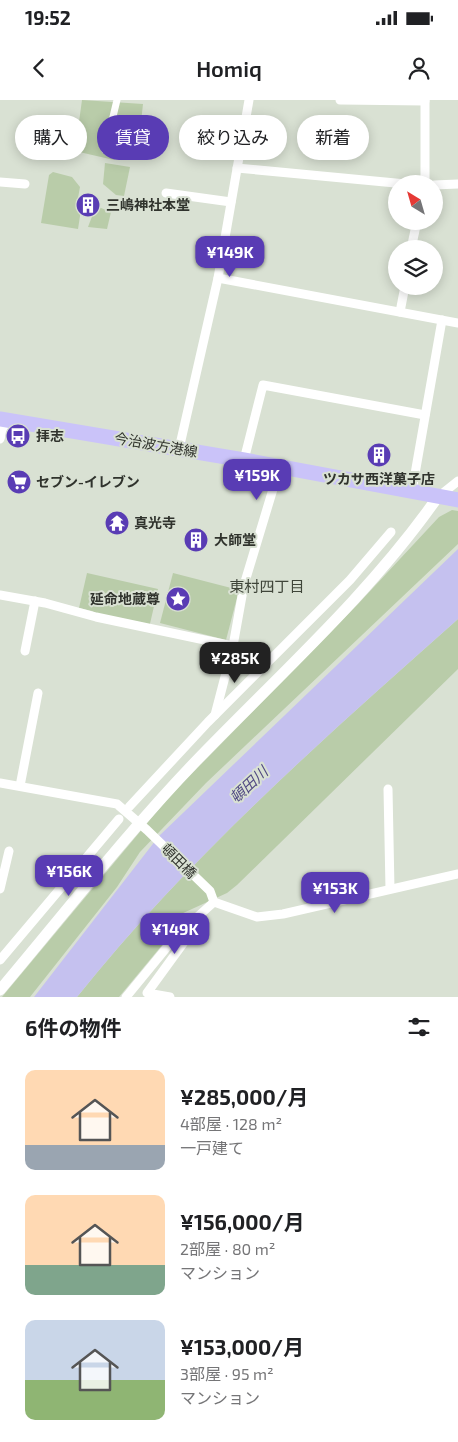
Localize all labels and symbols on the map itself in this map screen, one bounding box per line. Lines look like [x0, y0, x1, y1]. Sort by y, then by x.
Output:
north arrow [388, 175, 442, 230]
building icon: 三嶋神社本堂 [75, 192, 101, 218]
place label: 三嶋神社本堂 [106, 196, 190, 213]
pin: ¥149K [195, 236, 265, 278]
bus stop icon: 拝志 [5, 423, 31, 449]
place label: 拝志 [36, 427, 64, 444]
street label: 今治波方港線 [113, 429, 199, 460]
building icon: ツカサ西洋菓子店 [366, 442, 392, 468]
pin: ¥159K [222, 458, 292, 501]
supermarket icon: セブン-イレブン [6, 469, 32, 495]
place label: ツカサ西洋菓子店 [323, 470, 435, 487]
place label: セブン-イレブン [36, 473, 140, 490]
temple icon: 真光寺 [104, 510, 130, 536]
place label: 真光寺 [134, 514, 176, 531]
building icon: 大師堂 [183, 527, 209, 553]
place label: 大師堂 [214, 531, 256, 548]
district label: 東村四丁目 [229, 577, 305, 595]
place icon: 延命地蔵尊 [165, 586, 191, 612]
place label: 延命地蔵尊 [90, 590, 160, 607]
pin: ¥285K [200, 642, 270, 684]
water label: 頓田川 [226, 761, 272, 806]
street label: 頓田橋 [158, 840, 200, 882]
pin: ¥156K [34, 854, 104, 897]
pin: ¥153K [300, 872, 370, 914]
pin: ¥149K [140, 912, 210, 955]

